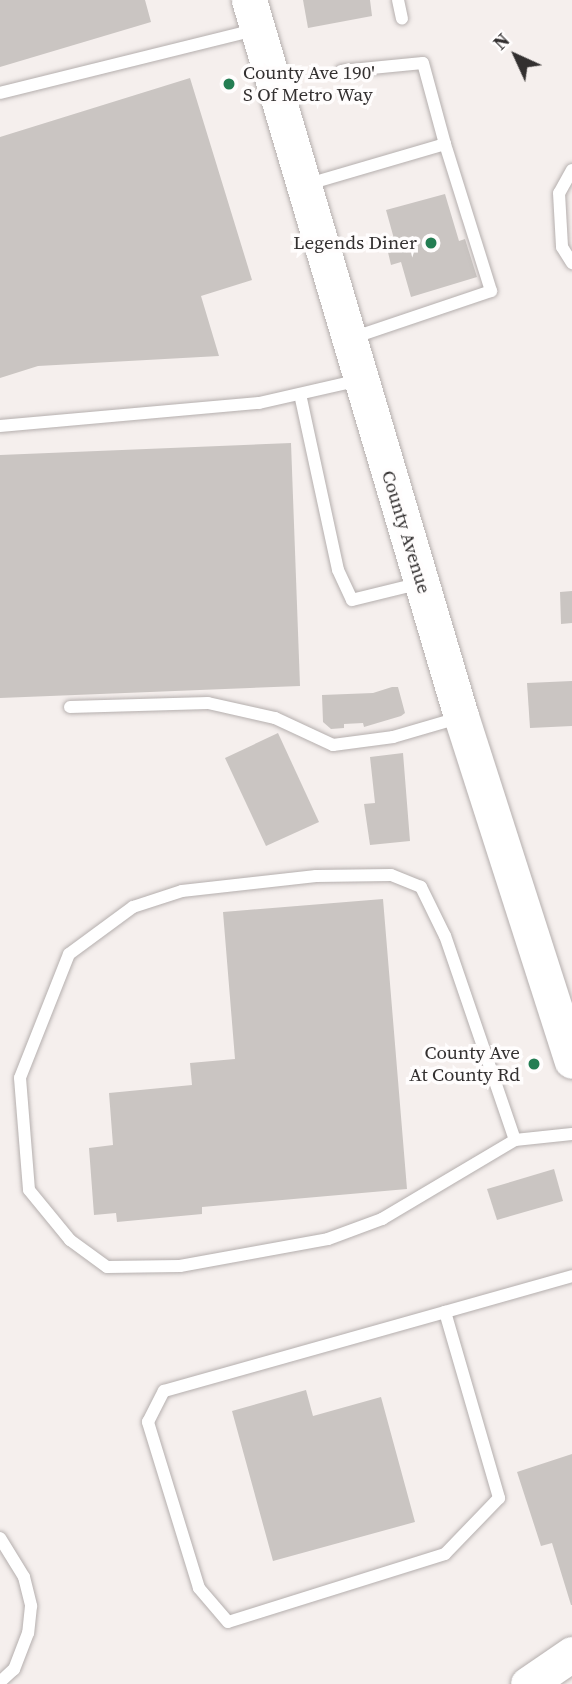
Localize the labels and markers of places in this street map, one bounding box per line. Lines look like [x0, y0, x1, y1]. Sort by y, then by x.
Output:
place label: County Ave 190' S Of Metro Way [243, 62, 375, 106]
marker: County Ave 190' S Of Metro Way [221, 76, 237, 92]
place label: Legends Diner [293, 232, 417, 254]
marker: Legends Diner [423, 235, 439, 251]
place label: County Ave At County Rd [409, 1042, 520, 1086]
marker: County Ave At County Rd [526, 1056, 542, 1072]

